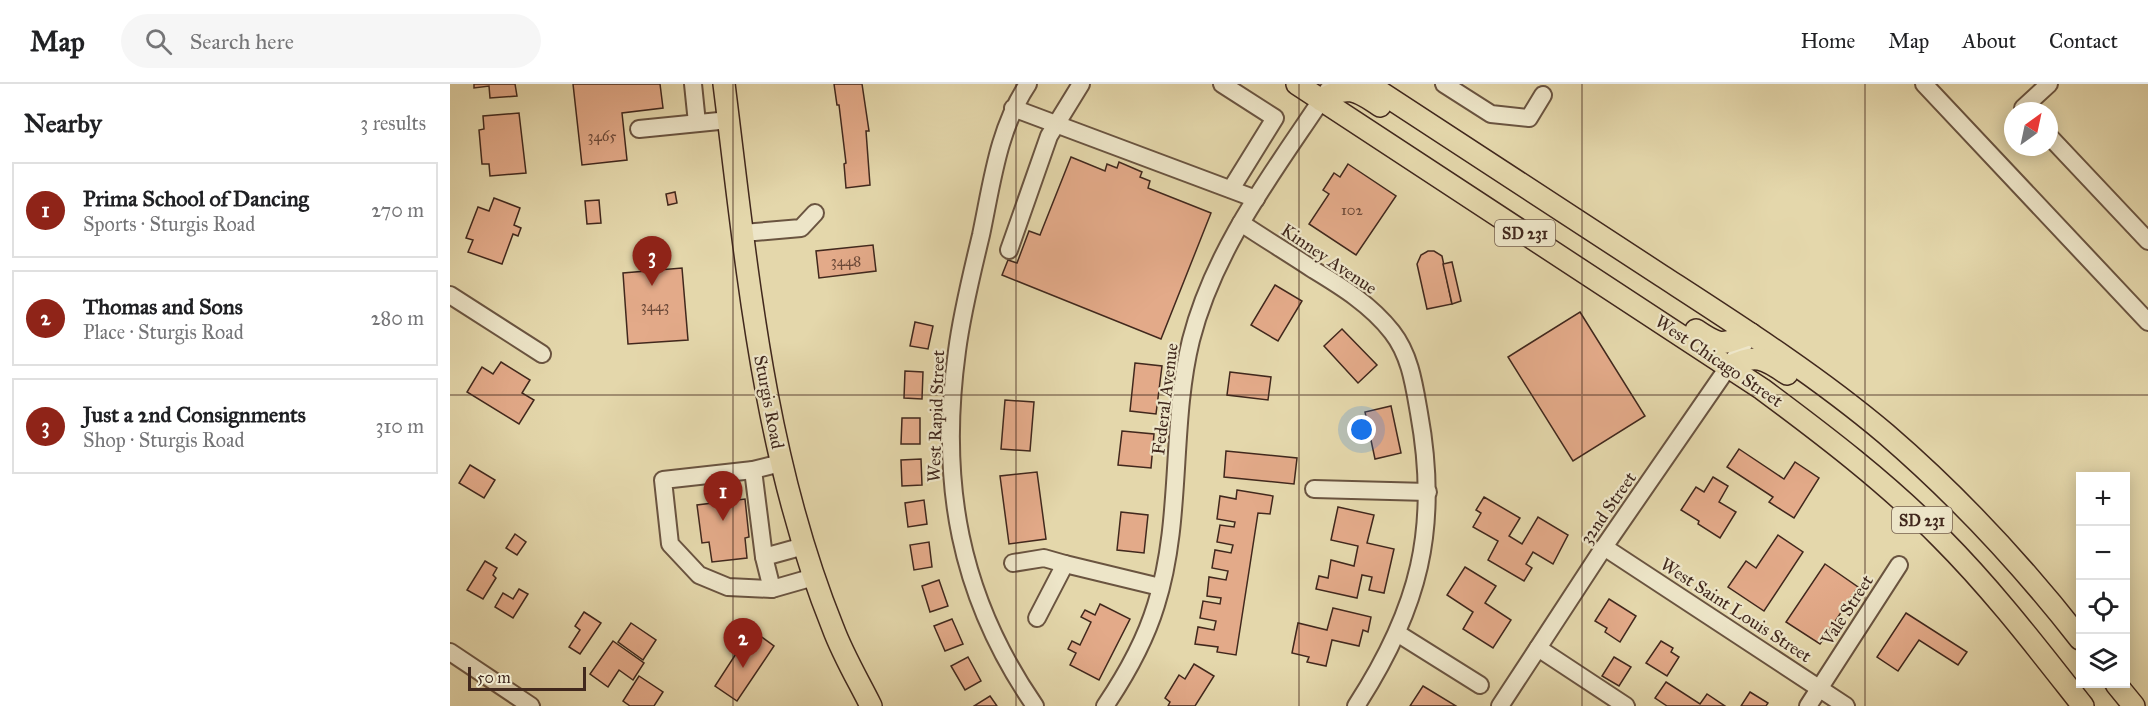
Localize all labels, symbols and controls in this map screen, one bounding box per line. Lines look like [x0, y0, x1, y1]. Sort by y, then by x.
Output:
search box [121, 14, 541, 68]
text: Map [30, 24, 85, 59]
icon: search [142, 25, 175, 58]
text: Search here [190, 28, 294, 55]
text: Home [1800, 28, 1855, 54]
text: Map [1888, 28, 1929, 54]
text: About [1962, 28, 2016, 54]
text: Contact [2049, 28, 2118, 54]
north arrow [2004, 102, 2058, 156]
text: Nearby [24, 107, 102, 139]
text: 3 results [360, 111, 426, 135]
house number: 3465 [587, 127, 617, 145]
text: Prima School of Dancing [83, 185, 309, 212]
text: 1 [42, 198, 49, 222]
text: 270 m [371, 198, 424, 222]
house number: 102 [1341, 201, 1364, 219]
text: Sports · Sturgis Road [83, 212, 255, 236]
street label: Kinney Avenue [1277, 219, 1381, 299]
road number: SD 231 [1495, 220, 1555, 246]
pin: 3 [632, 236, 672, 286]
house number: 3448 [831, 252, 861, 270]
text: Thomas and Sons [83, 293, 243, 320]
house number: 3443 [641, 297, 669, 315]
text: 2 [41, 306, 50, 330]
text: 280 m [371, 306, 424, 330]
street label: West Chicago Street [1650, 310, 1788, 413]
text: Place · Sturgis Road [83, 320, 244, 344]
street label: Federal Avenue [1147, 342, 1183, 456]
street label: West Rapid Street [923, 349, 949, 483]
street label: Sturgis Road [748, 353, 789, 451]
text: Just a 2nd Consignments [83, 401, 306, 428]
text: 3 [42, 414, 50, 438]
text: 310 m [375, 414, 424, 438]
your location [1347, 415, 1376, 444]
text: Shop · Sturgis Road [83, 428, 245, 452]
street label: 32nd Street [1575, 467, 1641, 548]
pin: 1 [704, 472, 742, 521]
map controls [2076, 472, 2130, 688]
button: + [2076, 472, 2130, 526]
road number: SD 231 [1892, 507, 1952, 533]
button: − [2076, 526, 2130, 580]
street label: West Saint Louis Street [1656, 553, 1816, 667]
street label: Vale Street [1816, 570, 1878, 650]
button: locate [2076, 580, 2130, 634]
pin: 2 [724, 618, 762, 668]
button: layers [2076, 634, 2130, 688]
scale bar [468, 664, 586, 692]
text: 50 m [477, 668, 511, 687]

